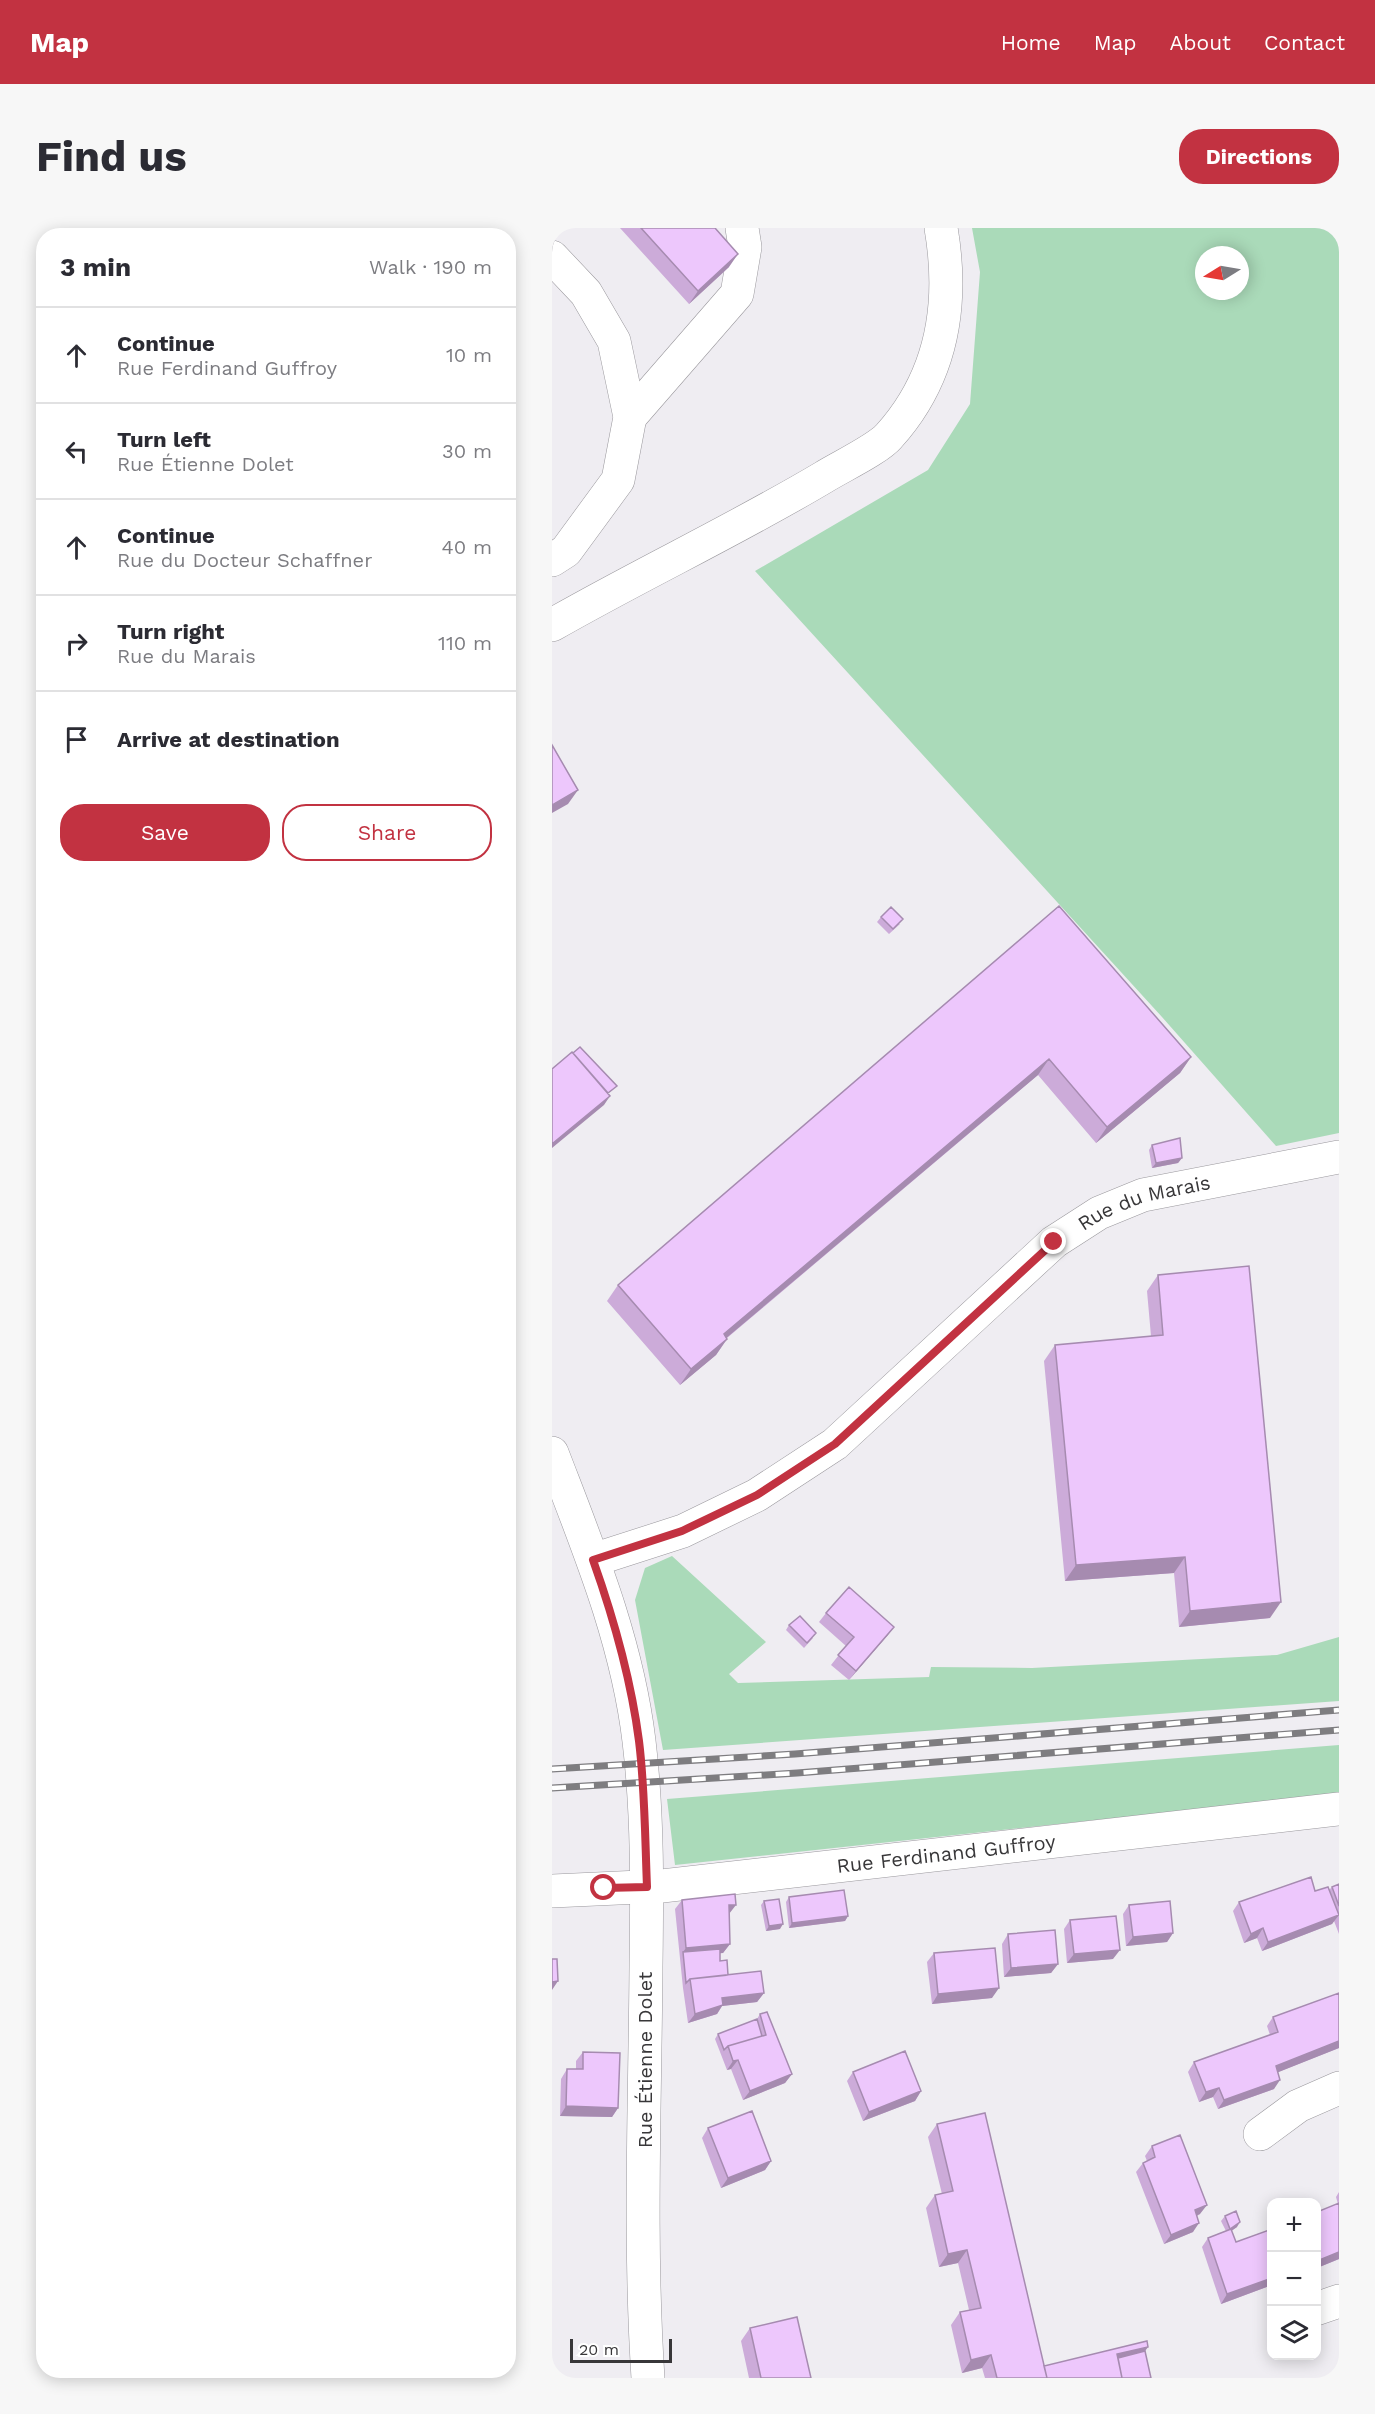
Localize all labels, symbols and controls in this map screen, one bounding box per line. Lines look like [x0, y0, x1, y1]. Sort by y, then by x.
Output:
text: Map [30, 26, 89, 59]
text: Home [1001, 30, 1061, 55]
text: Map [1094, 30, 1137, 55]
text: About [1170, 30, 1231, 55]
text: Contact [1264, 30, 1345, 55]
button: Directions [1179, 129, 1339, 184]
text: Find us [36, 132, 187, 181]
north arrow [1195, 246, 1249, 300]
text: 3 min [60, 252, 131, 282]
text: Walk · 190 m [369, 255, 492, 279]
text: Continue [117, 331, 215, 356]
icon: ahead [60, 339, 93, 372]
text: 10 m [446, 343, 492, 367]
text: Rue Ferdinand Guffroy [117, 356, 337, 380]
text: Turn left [117, 427, 211, 452]
icon: left [60, 435, 93, 468]
text: 30 m [442, 439, 492, 463]
text: Rue Étienne Dolet [117, 452, 294, 476]
text: Continue [117, 523, 215, 548]
icon: ahead [60, 531, 93, 564]
text: 40 m [441, 535, 492, 559]
text: Rue du Docteur Schaffner [117, 548, 372, 572]
text: Turn right [117, 619, 224, 644]
icon: right [60, 627, 93, 660]
text: 110 m [438, 631, 492, 655]
text: Rue du Marais [117, 644, 256, 668]
icon: arrive [60, 723, 93, 756]
text: Arrive at destination [117, 727, 340, 752]
button: Save [60, 804, 270, 861]
button: Share [282, 804, 492, 861]
street label: Rue du Marais [1073, 1170, 1212, 1236]
route end [1040, 1228, 1066, 1254]
street label: Rue Ferdinand Guffroy [835, 1829, 1057, 1878]
route start [590, 1874, 616, 1900]
street label: Rue Étienne Dolet [633, 1971, 657, 2148]
map controls [1267, 2198, 1321, 2360]
button: + [1267, 2198, 1321, 2252]
button: − [1267, 2252, 1321, 2306]
button: layers [1267, 2306, 1321, 2360]
scale bar [570, 2336, 672, 2364]
text: 20 m [579, 2340, 619, 2359]

